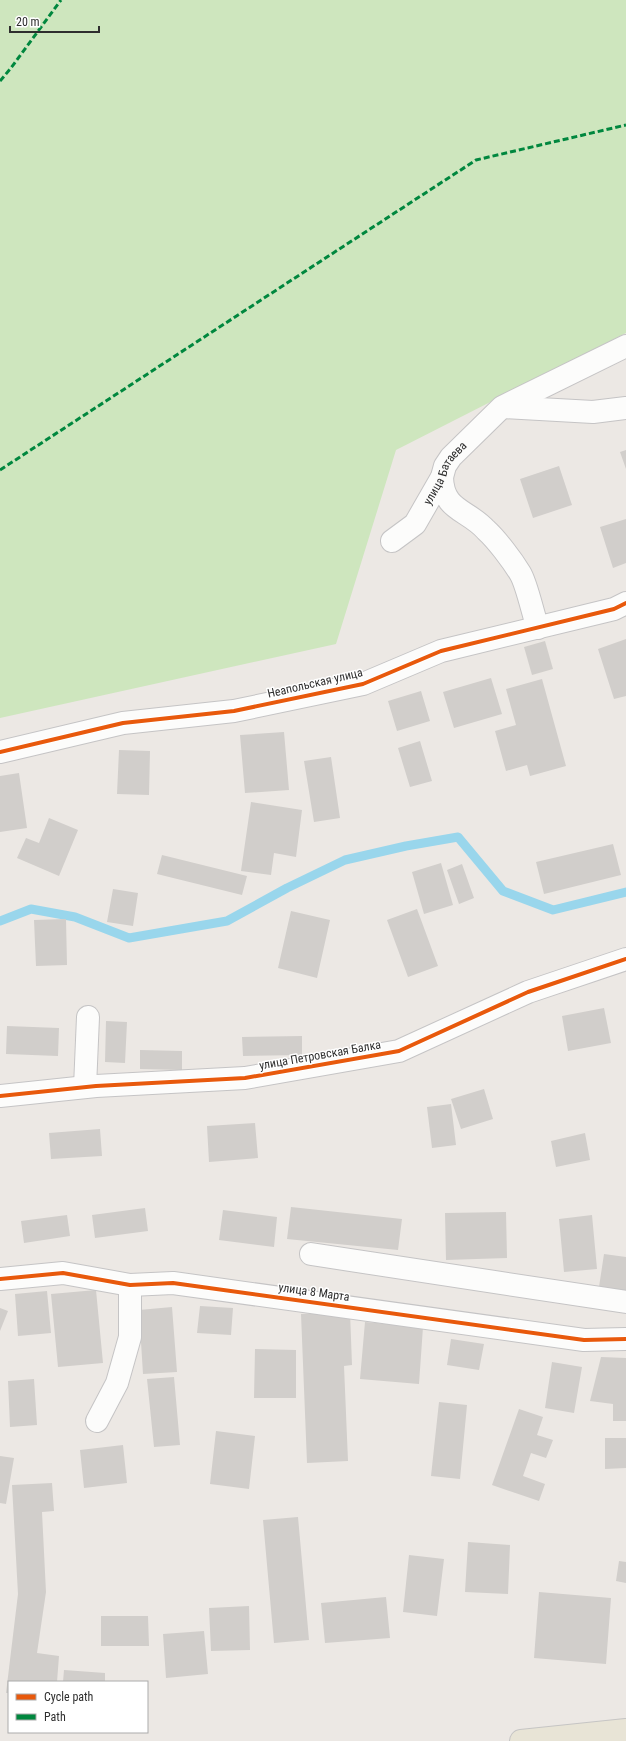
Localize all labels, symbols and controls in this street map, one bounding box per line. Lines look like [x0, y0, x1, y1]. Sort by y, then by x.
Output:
scale bar [10, 8, 99, 34]
text: 20 m [16, 15, 40, 29]
street label: улица Батаева [421, 438, 470, 507]
street label: Неапольская улица [266, 665, 364, 701]
street label: улица Петровская Балка [258, 1037, 382, 1073]
street label: улица 8 Марта [278, 1280, 351, 1304]
legend [8, 1681, 148, 1733]
text: Cycle path [44, 1690, 94, 1704]
text: Path [44, 1710, 66, 1724]

